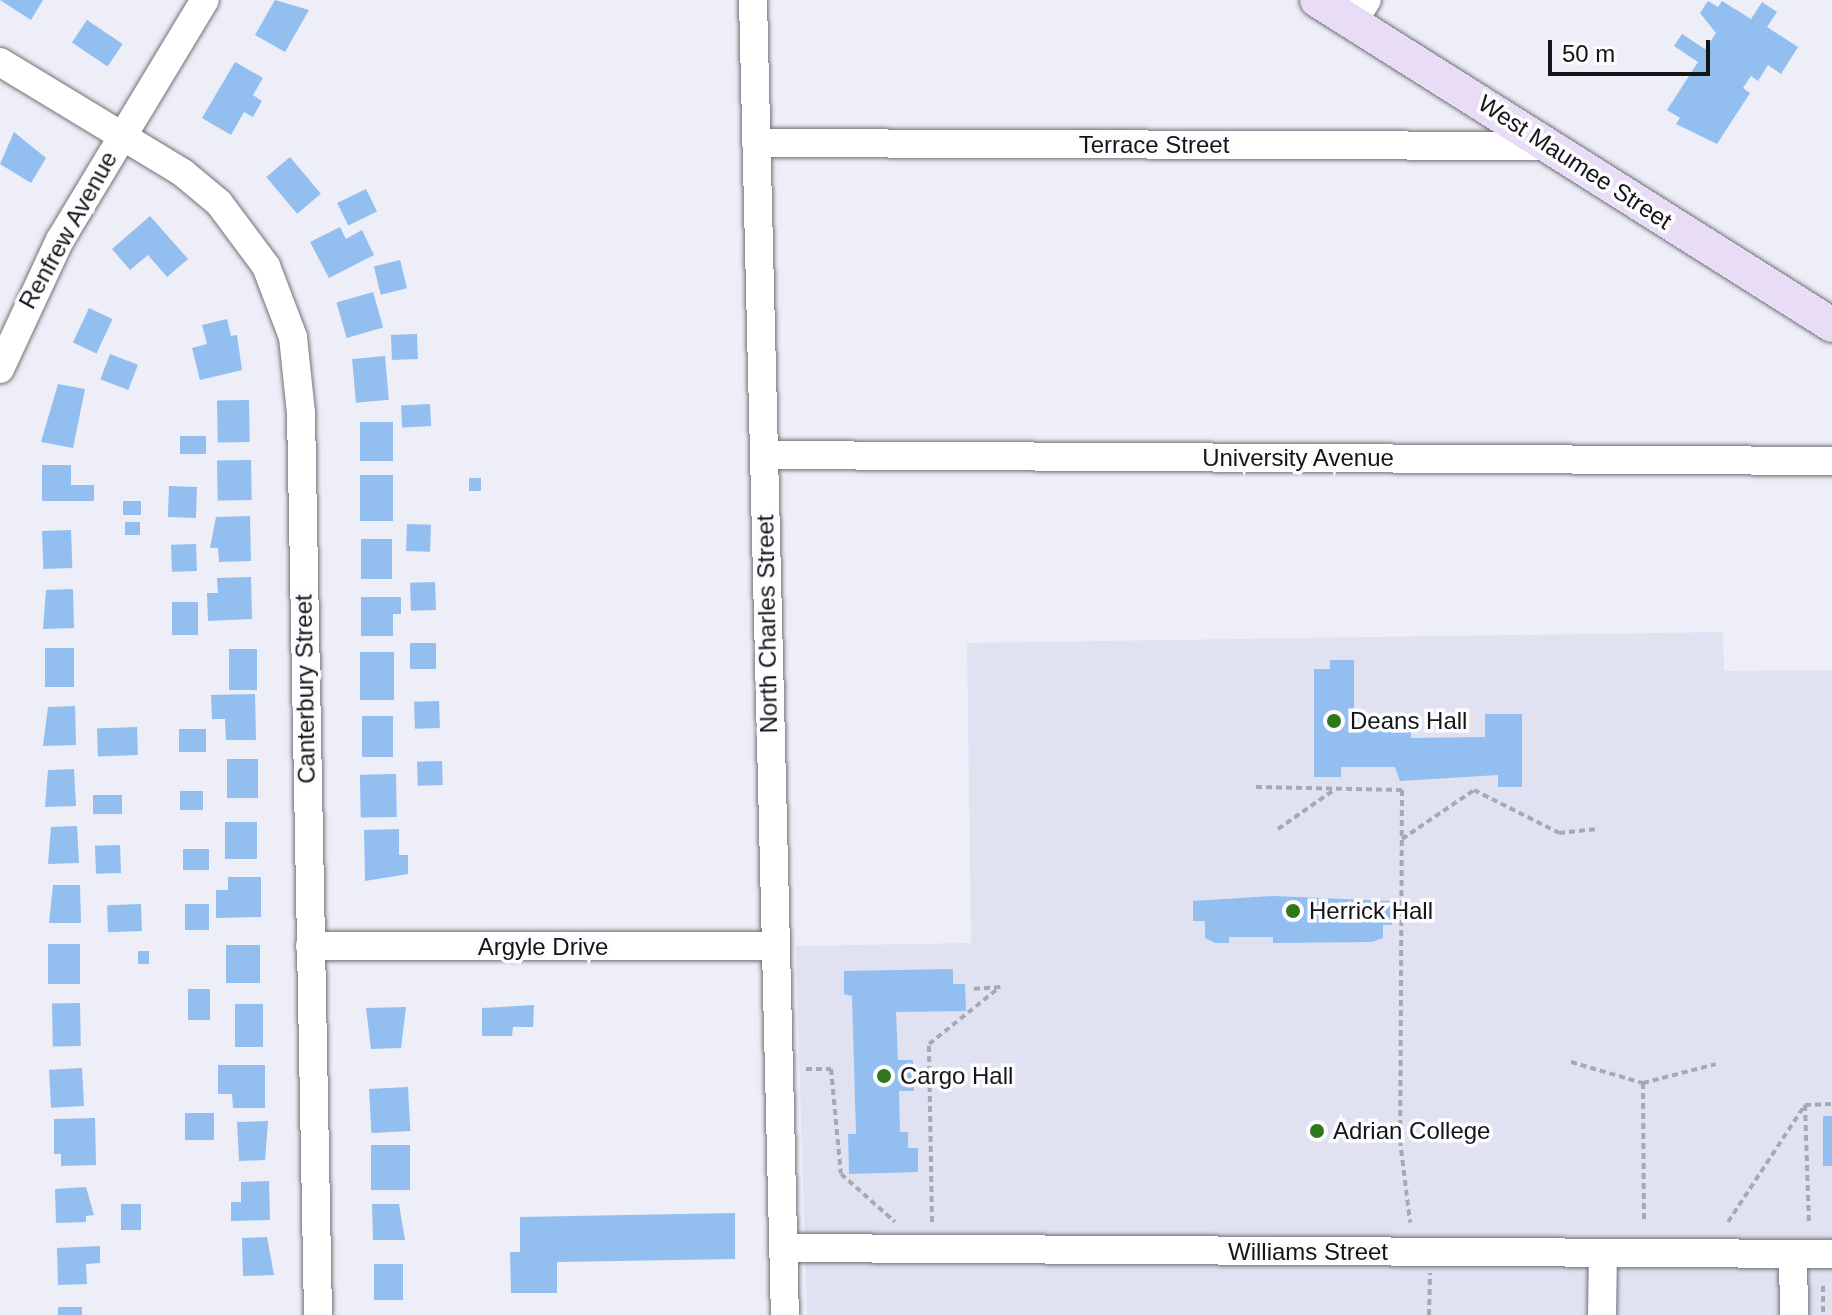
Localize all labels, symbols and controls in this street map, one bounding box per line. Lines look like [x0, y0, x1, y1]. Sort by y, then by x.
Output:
scale bar [1552, 24, 1714, 74]
text: 50 m [1562, 40, 1615, 67]
street label: West Maumee Street [1473, 89, 1677, 235]
street label: Terrace Street [1079, 131, 1229, 159]
street label: Renfrew Avenue [12, 146, 124, 314]
street label: University Avenue [1202, 444, 1394, 472]
street label: North Charles Street [751, 514, 783, 734]
street label: Canterbury Street [289, 594, 321, 784]
place label: Deans Hall [1350, 707, 1467, 735]
marker: Deans Hall [1325, 712, 1343, 730]
place label: Herrick Hall [1309, 897, 1433, 925]
marker: Herrick Hall [1284, 902, 1302, 920]
street label: Argyle Drive [478, 933, 608, 961]
place label: Cargo Hall [900, 1062, 1013, 1090]
marker: Cargo Hall [875, 1067, 893, 1085]
place label: Adrian College [1333, 1117, 1490, 1145]
marker: Adrian College [1308, 1122, 1326, 1140]
street label: Williams Street [1228, 1238, 1388, 1266]

